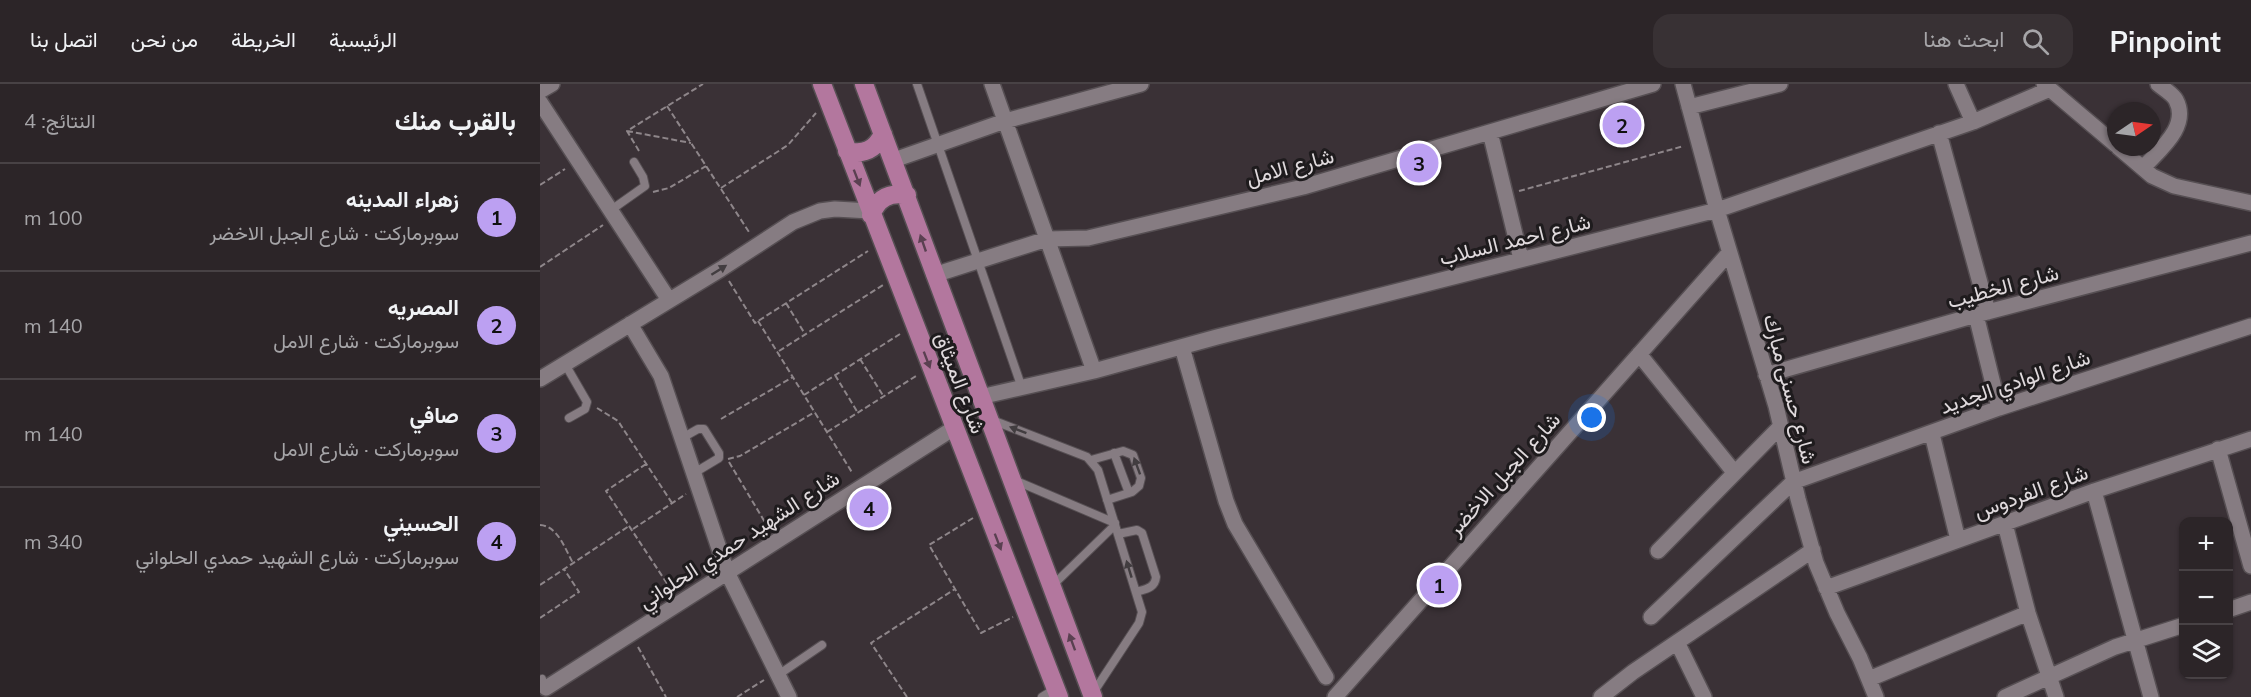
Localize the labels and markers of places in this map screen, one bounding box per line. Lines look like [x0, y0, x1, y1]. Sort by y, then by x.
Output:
pin: 2 [1602, 102, 1642, 147]
pin: 3 [1400, 140, 1438, 185]
pin: 4 [850, 486, 888, 530]
pin: 1 [1420, 562, 1458, 608]

